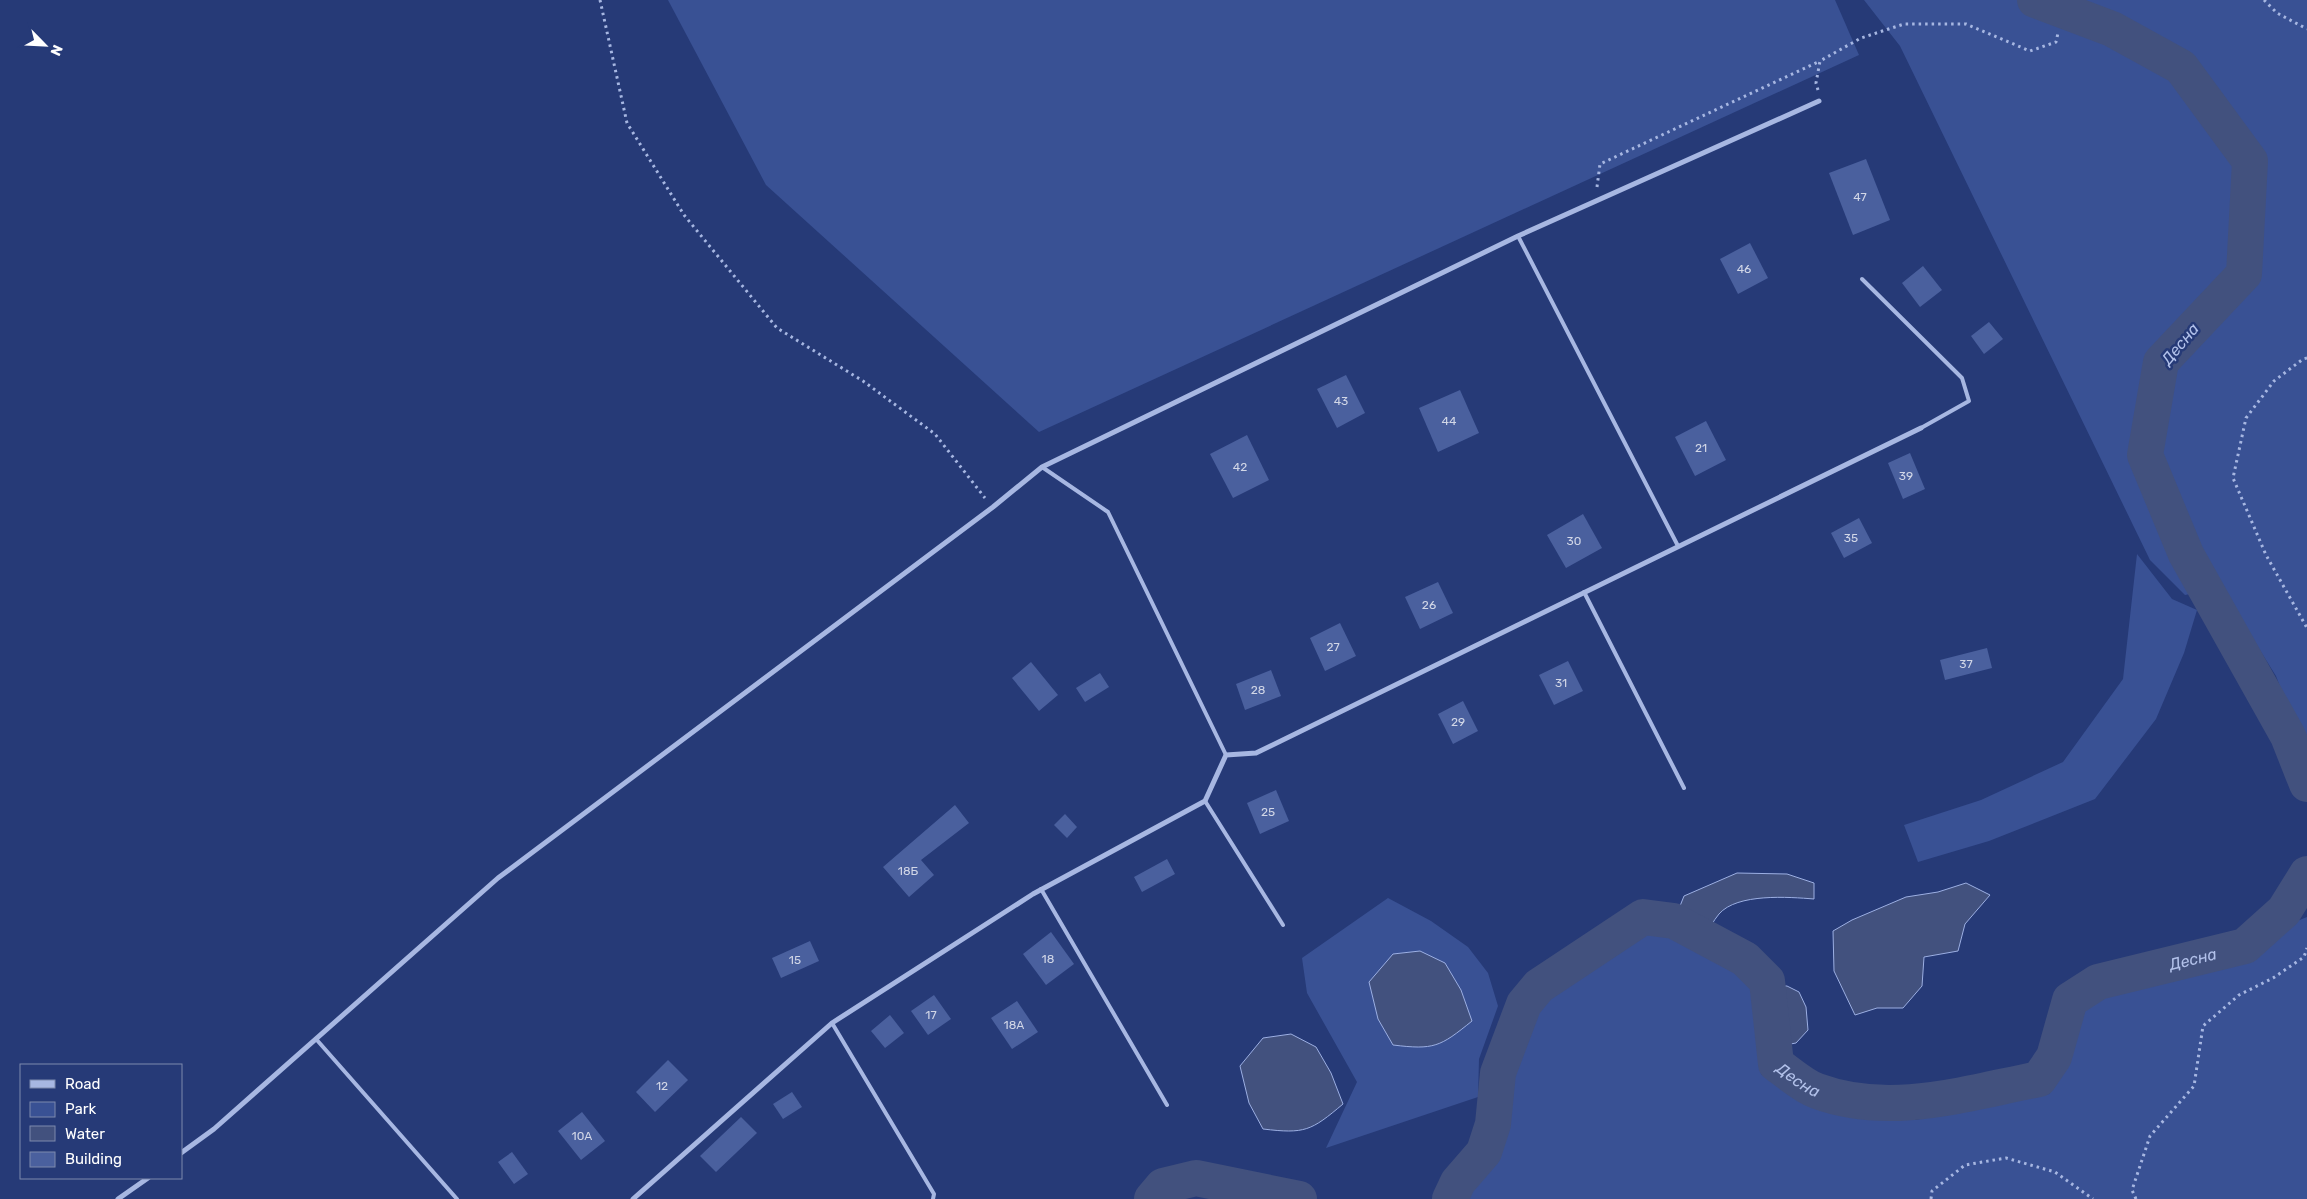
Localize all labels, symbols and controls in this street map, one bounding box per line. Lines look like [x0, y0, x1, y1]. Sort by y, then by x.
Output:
north arrow [20, 20, 70, 70]
text: N [47, 42, 66, 58]
house number: 47 [1853, 190, 1867, 204]
house number: 46 [1737, 262, 1751, 276]
water label: Десна [2156, 319, 2203, 370]
house number: 43 [1334, 394, 1348, 408]
house number: 44 [1442, 414, 1457, 428]
house number: 21 [1695, 441, 1707, 455]
house number: 42 [1233, 460, 1247, 474]
house number: 39 [1899, 469, 1913, 483]
house number: 35 [1844, 531, 1858, 545]
house number: 30 [1567, 534, 1581, 548]
house number: 26 [1422, 598, 1436, 612]
house number: 27 [1326, 640, 1340, 654]
house number: 37 [1959, 657, 1973, 671]
house number: 31 [1555, 676, 1567, 690]
house number: 28 [1251, 683, 1265, 697]
house number: 29 [1451, 715, 1465, 729]
house number: 25 [1261, 805, 1275, 819]
house number: 18Б [898, 864, 919, 878]
water label: Десна [2165, 944, 2219, 974]
house number: 18 [1042, 952, 1054, 966]
house number: 15 [789, 953, 801, 967]
house number: 17 [925, 1008, 937, 1022]
house number: 18А [1004, 1018, 1024, 1032]
water label: Десна [1771, 1057, 1823, 1101]
legend [20, 1064, 182, 1179]
text: Road [65, 1075, 101, 1093]
house number: 12 [656, 1079, 668, 1093]
text: Park [65, 1100, 96, 1118]
text: Water [65, 1125, 105, 1143]
house number: 10А [572, 1129, 592, 1143]
text: Building [65, 1150, 122, 1168]

